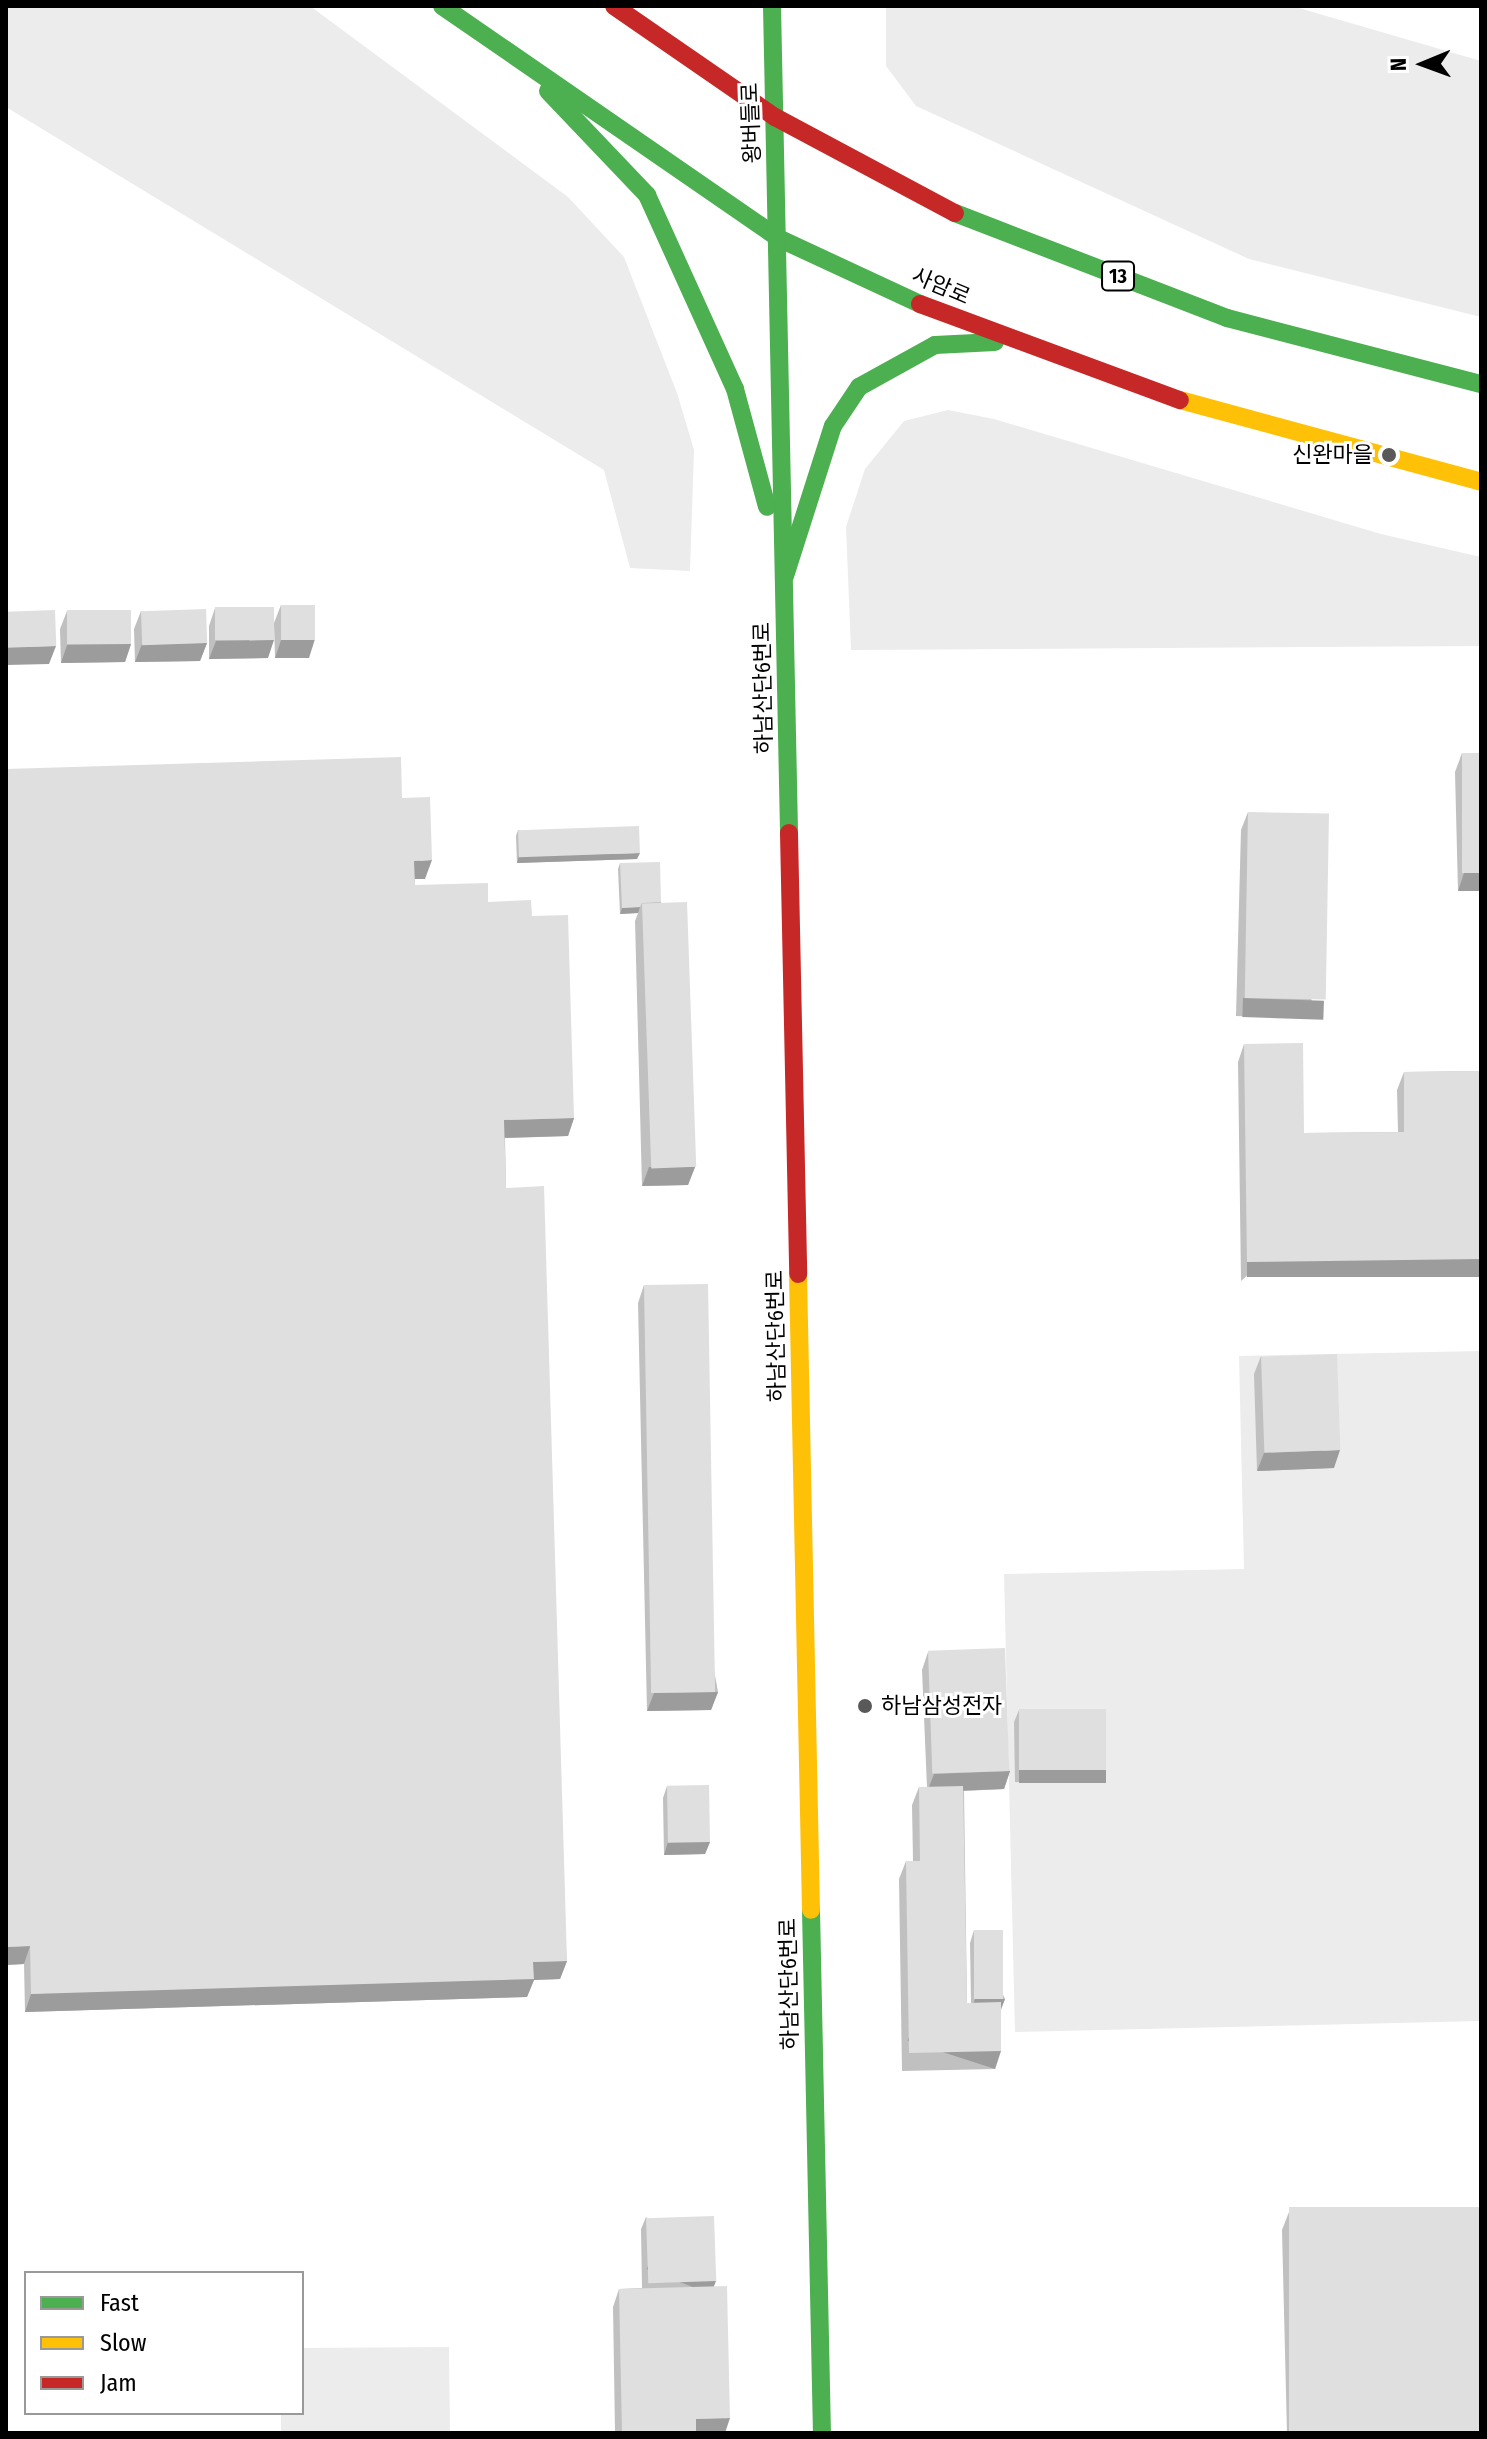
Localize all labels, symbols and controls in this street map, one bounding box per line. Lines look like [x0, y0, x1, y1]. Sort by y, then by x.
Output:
north arrow [1383, 24, 1463, 104]
text: N [1385, 58, 1412, 71]
street label: 왕버들로 [736, 82, 766, 164]
road number: 13 [1100, 260, 1136, 292]
street label: 사암로 [908, 262, 974, 310]
place label: 신완마을 [1292, 442, 1373, 468]
marker: 신완마을 [1380, 446, 1398, 464]
street label: 하남산단6번로 [749, 622, 777, 754]
street label: 하남산단6번로 [762, 1270, 790, 1402]
place label: 하남삼성전자 [881, 1693, 1002, 1719]
marker: 하남삼성전자 [856, 1697, 874, 1715]
street label: 하남산단6번로 [775, 1918, 803, 2050]
legend [24, 2271, 304, 2415]
text: Fast [100, 2289, 139, 2317]
text: Slow [100, 2329, 146, 2357]
text: Jam [100, 2369, 137, 2397]

